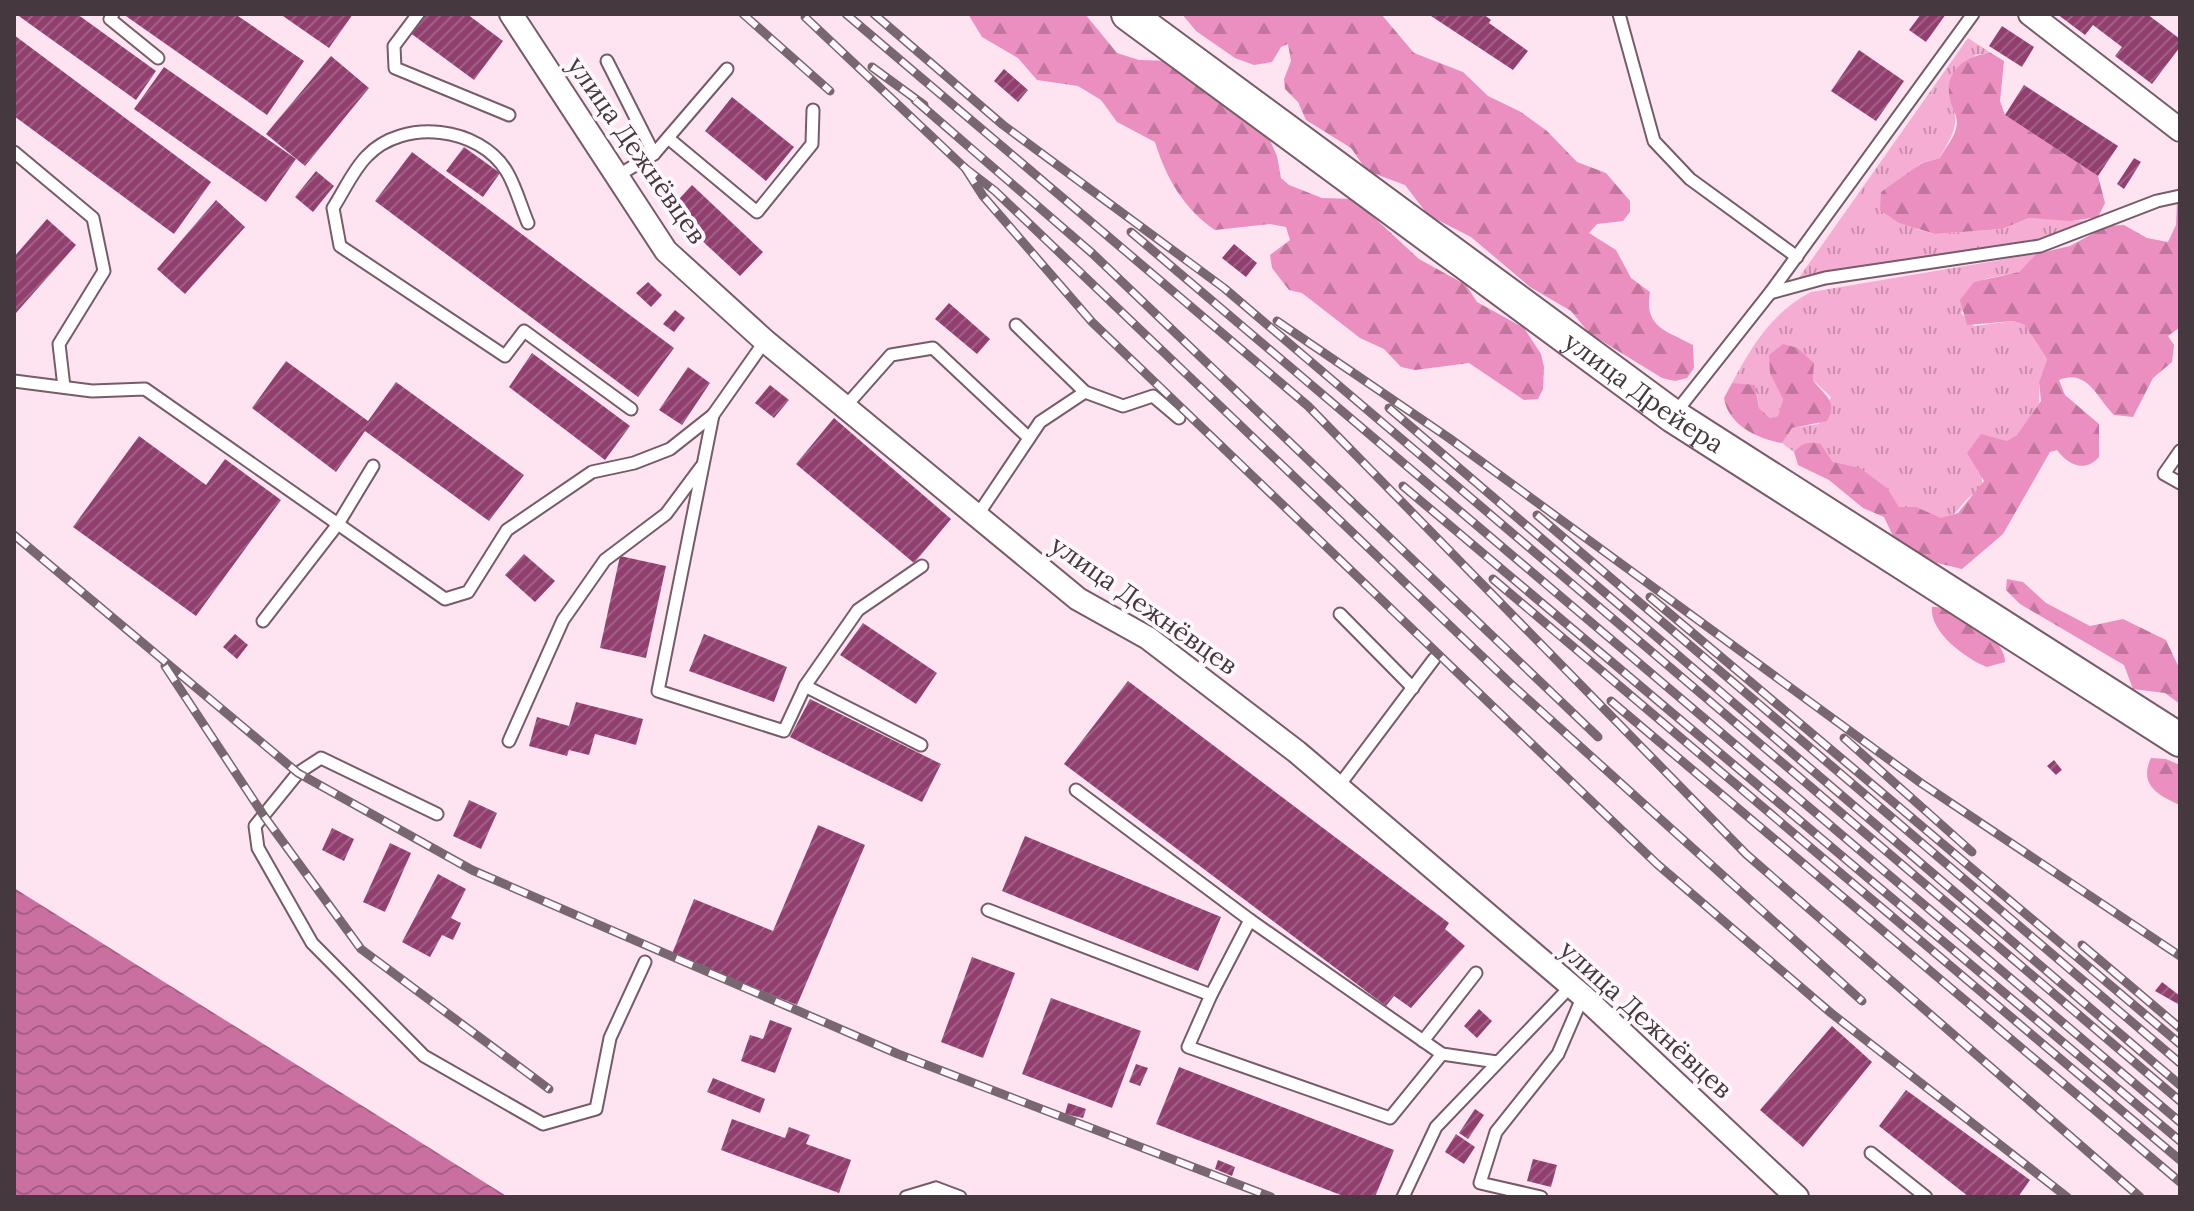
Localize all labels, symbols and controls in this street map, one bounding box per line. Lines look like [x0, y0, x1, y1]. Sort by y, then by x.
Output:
street label: улица Дежнёвцев [560, 50, 714, 250]
street label: улица Дрейера [1558, 324, 1730, 460]
street label: улица Дежнёвцев [1044, 528, 1244, 682]
street label: улица Дежнёвцев [1553, 932, 1740, 1105]

